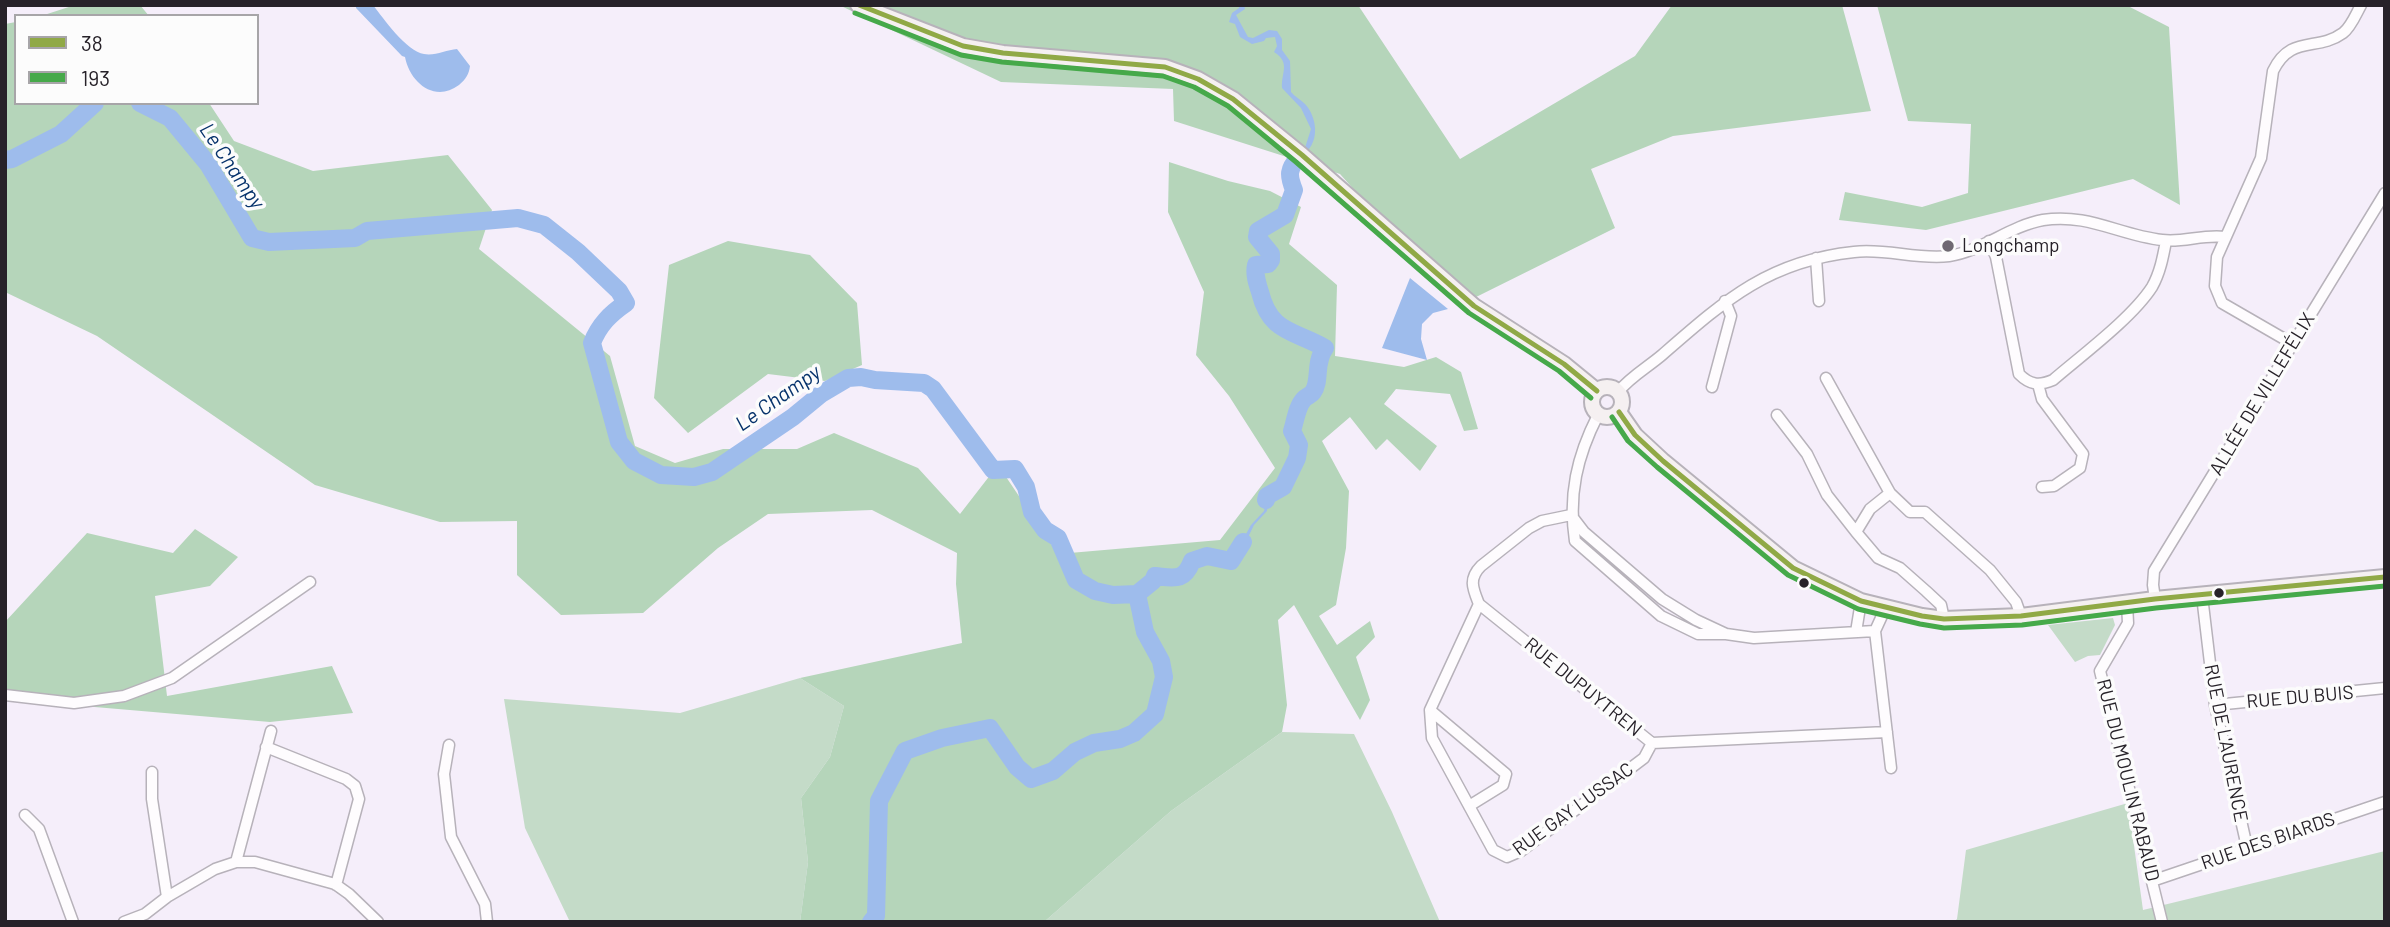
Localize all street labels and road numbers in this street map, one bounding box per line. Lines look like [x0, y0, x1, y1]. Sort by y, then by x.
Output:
street label: ALLÉE DE VILLEFÉLIX [2205, 309, 2319, 479]
street label: RUE DUPUYTREN [1520, 633, 1646, 741]
street label: RUE DE L'AURENCE [2200, 662, 2252, 824]
street label: RUE DU MOULIN RABAUD [2092, 676, 2164, 884]
street label: RUE DU BUIS [2246, 681, 2354, 713]
street label: RUE GAY LUSSAC [1508, 758, 1638, 860]
street label: RUE DES BIARDS [2198, 807, 2338, 875]

